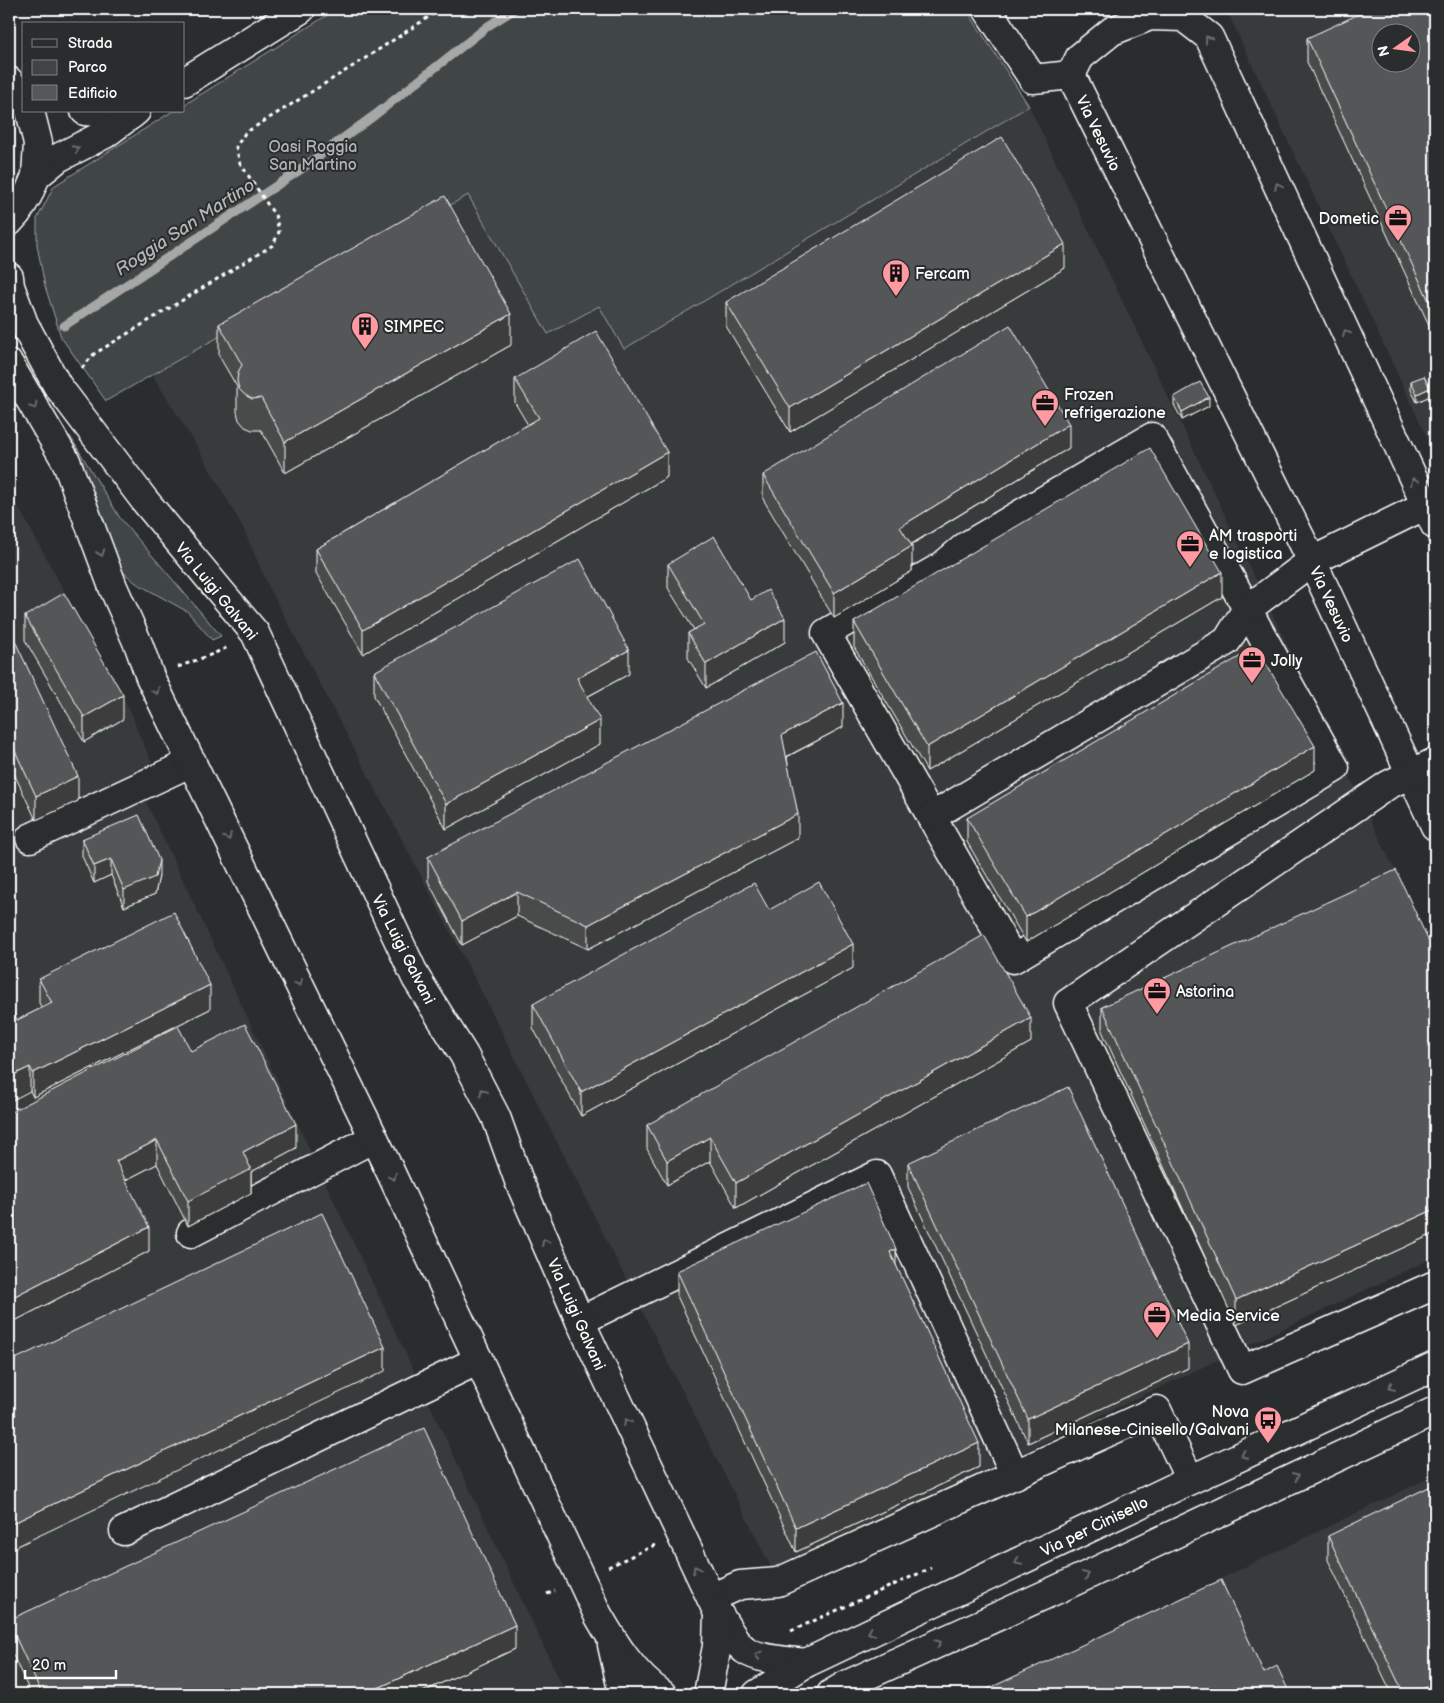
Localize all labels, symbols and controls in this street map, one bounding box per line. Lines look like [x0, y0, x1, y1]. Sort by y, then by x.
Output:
legend [22, 22, 185, 112]
north arrow [1372, 22, 1422, 72]
text: Strada [68, 34, 112, 53]
one-way arrow [1205, 35, 1214, 45]
text: N [1374, 44, 1393, 58]
text: Parco [68, 58, 107, 77]
text: Edificio [68, 84, 117, 103]
street label: Via Vesuvio [1071, 93, 1124, 175]
park label: Oasi Roggia San Martino [269, 138, 357, 175]
one-way arrow [71, 145, 80, 155]
water label: Roggia San Martino [112, 174, 259, 280]
one-way arrow [1273, 182, 1284, 191]
office icon: Dometic [1383, 203, 1413, 242]
place label: Dometic [1319, 210, 1379, 229]
building icon: Fercam [881, 258, 911, 297]
place label: Fercam [915, 265, 970, 284]
building icon: SIMPEC [350, 311, 380, 350]
place label: SIMPEC [384, 318, 444, 337]
one-way arrow [1342, 329, 1352, 338]
place label: Frozen refrigerazione [1064, 386, 1166, 423]
office icon: Frozen refrigerazione [1030, 388, 1060, 427]
one-way arrow [27, 400, 37, 409]
one-way arrow [1411, 477, 1421, 486]
place label: AM trasporti e logistica [1209, 527, 1297, 564]
office icon: AM trasporti e logistica [1175, 529, 1205, 568]
street label: Via Luigi Galvani [171, 539, 261, 645]
one-way arrow [95, 548, 105, 557]
street label: Via Vesuvio [1305, 563, 1357, 646]
office icon: Jolly [1237, 645, 1267, 684]
place label: Jolly [1271, 652, 1303, 671]
one-way arrow [150, 686, 161, 695]
one-way arrow [222, 832, 232, 841]
street label: Via Luigi Galvani [367, 892, 438, 1008]
office icon: Astorina [1142, 976, 1172, 1015]
one-way arrow [293, 978, 303, 987]
place label: Astorina [1176, 983, 1234, 1002]
one-way arrow [479, 1088, 489, 1097]
one-way arrow [386, 1172, 397, 1181]
one-way arrow [541, 1238, 552, 1247]
street label: Via Luigi Galvani [543, 1256, 609, 1373]
office icon: Media Service [1142, 1300, 1172, 1339]
place label: Media Service [1176, 1307, 1280, 1326]
one-way arrow [1387, 1380, 1396, 1391]
place label: Nova Milanese-Cinisello/Galvani [1055, 1403, 1249, 1440]
bus stop icon: Nova Milanese-Cinisello/Galvani [1253, 1405, 1283, 1444]
one-way arrow [623, 1418, 633, 1427]
one-way arrow [1240, 1449, 1249, 1459]
one-way arrow [1291, 1472, 1300, 1482]
street label: Via per Cinisello [1038, 1493, 1152, 1562]
one-way arrow [1014, 1556, 1023, 1567]
one-way arrow [692, 1565, 703, 1574]
one-way arrow [1081, 1571, 1090, 1582]
one-way arrow [867, 1626, 876, 1637]
one-way arrow [933, 1639, 942, 1649]
scale bar [25, 1648, 116, 1680]
one-way arrow [754, 1650, 763, 1660]
text: 20 m [32, 1656, 66, 1675]

